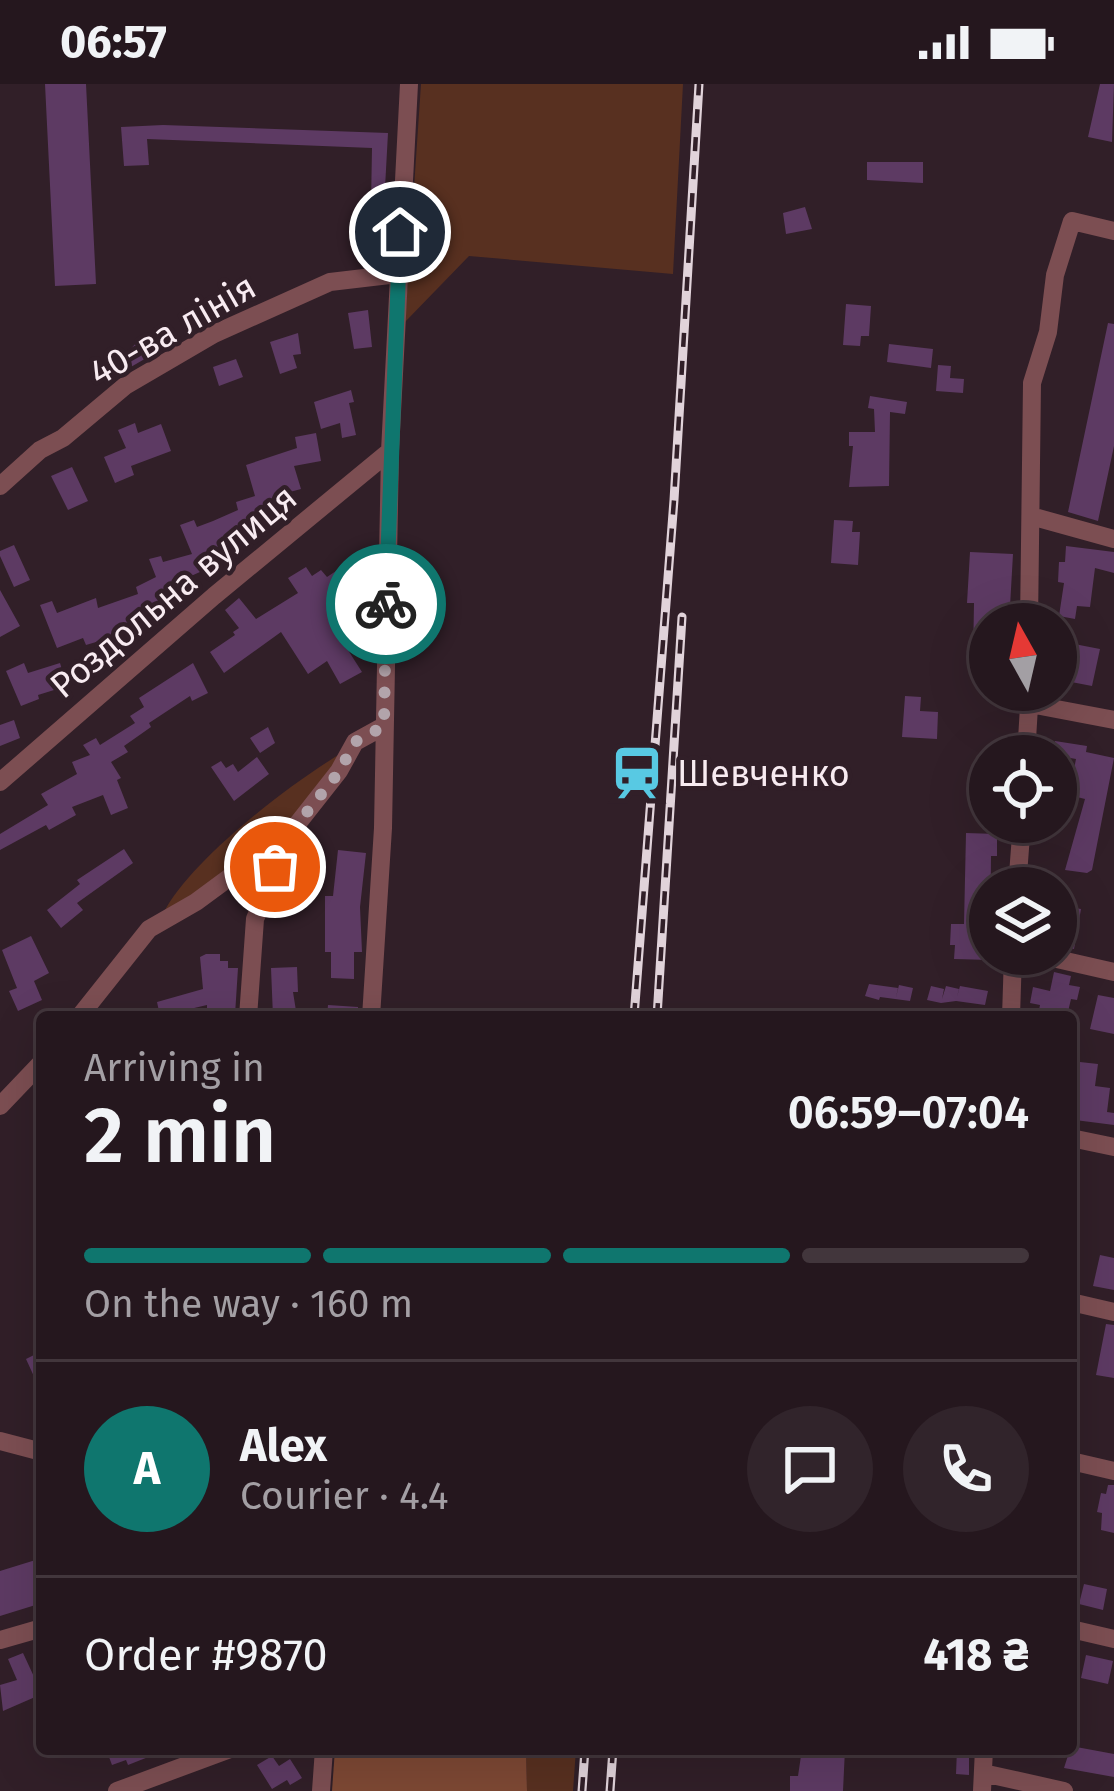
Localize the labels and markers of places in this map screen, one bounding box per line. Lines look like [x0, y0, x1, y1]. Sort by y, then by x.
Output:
pin [349, 181, 451, 283]
station icon: Шевченко [608, 744, 666, 802]
place label: Шевченко [677, 752, 850, 796]
pin [224, 816, 326, 918]

